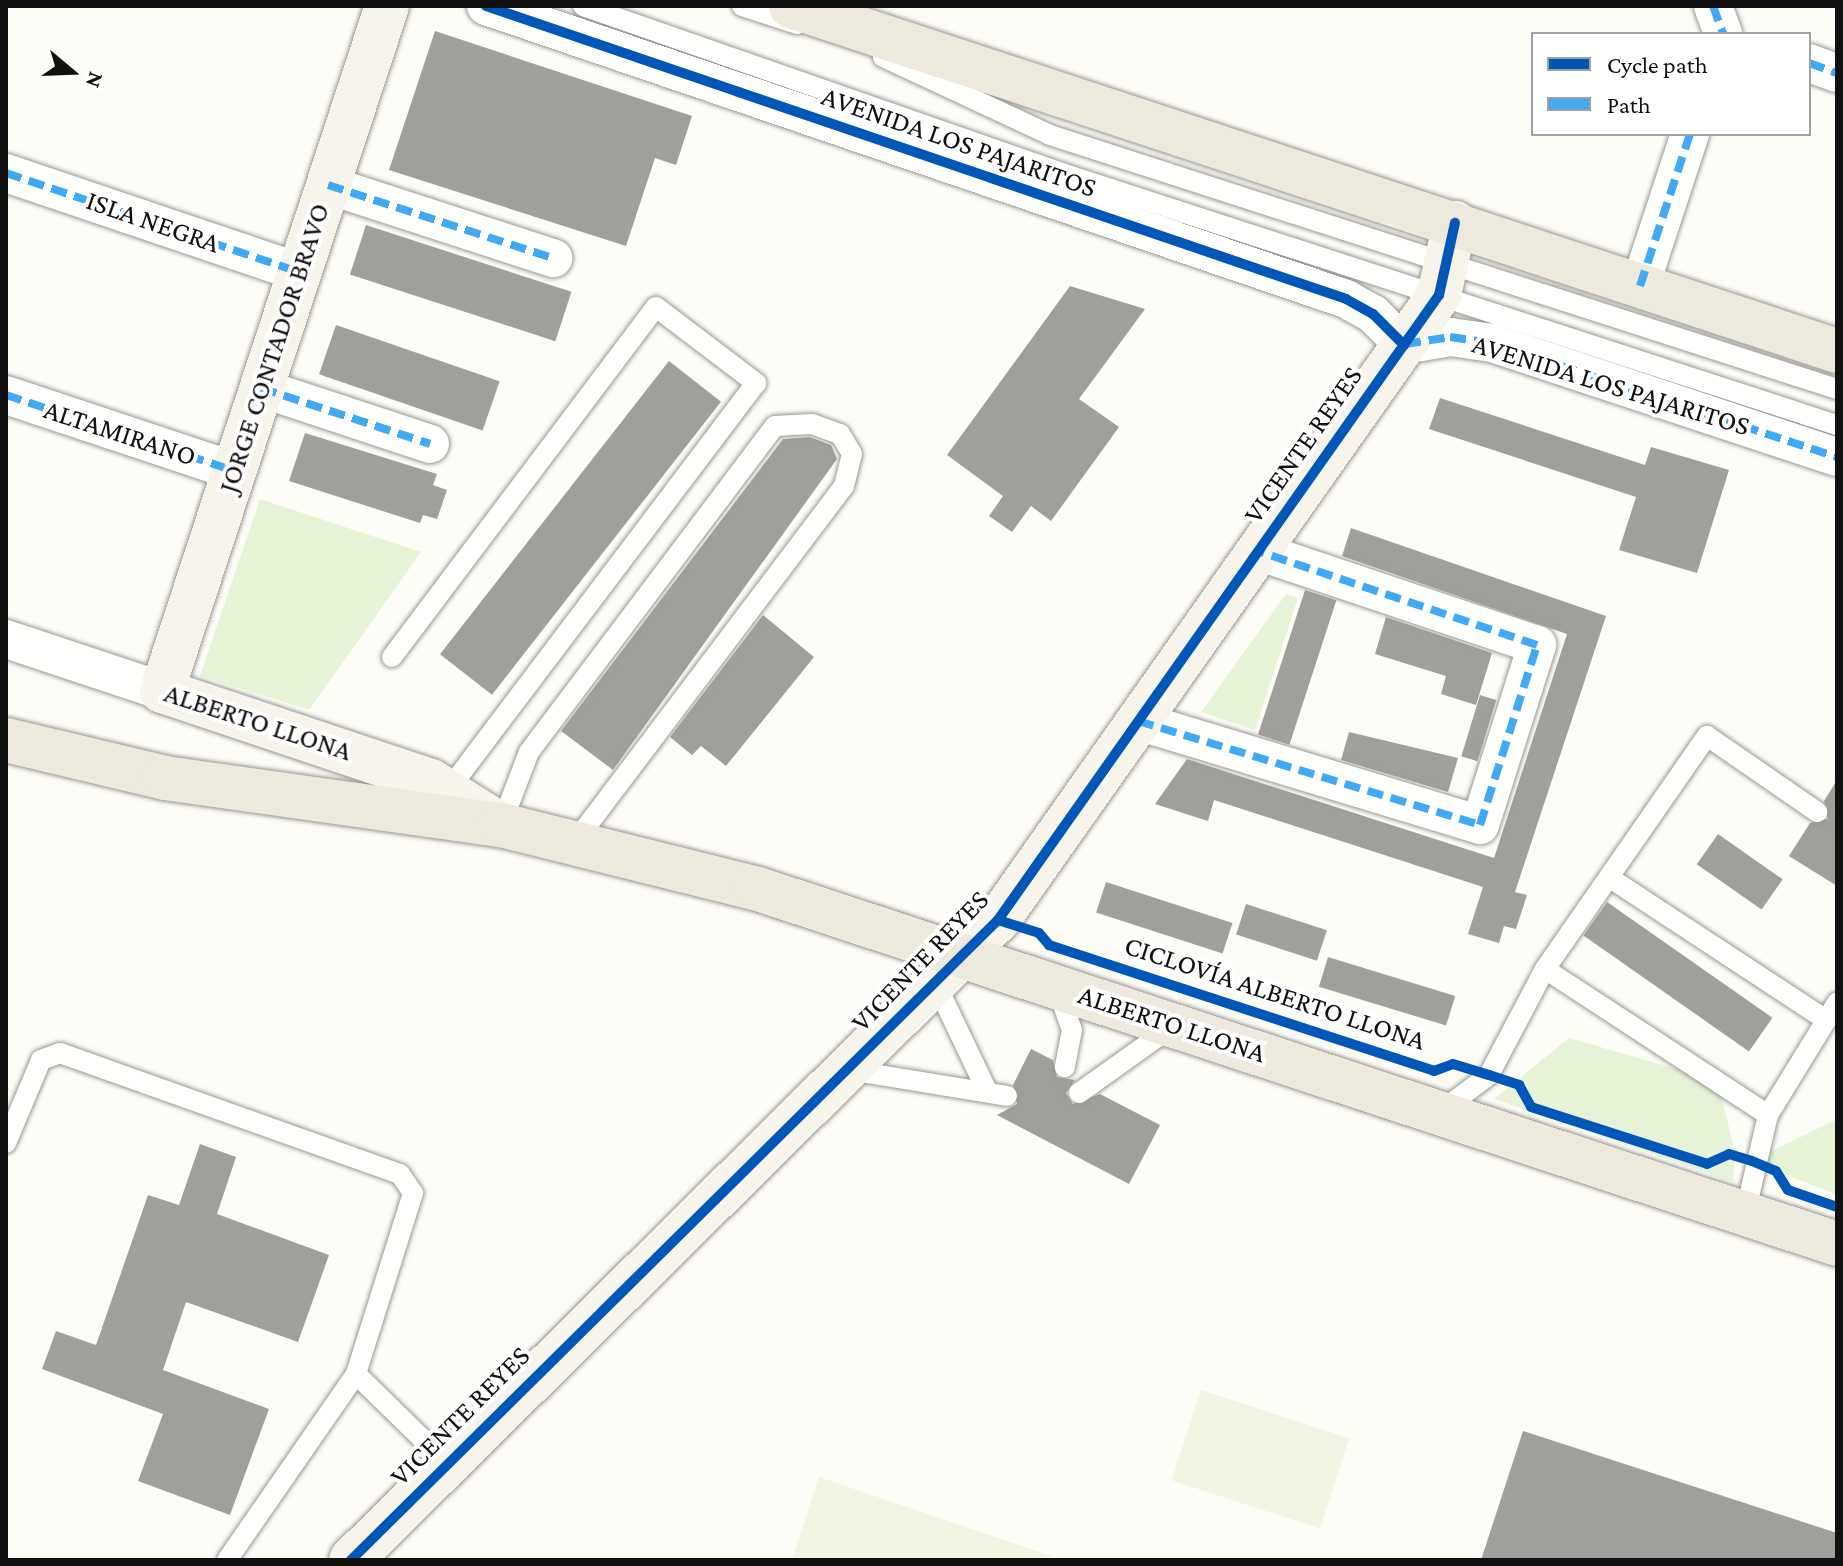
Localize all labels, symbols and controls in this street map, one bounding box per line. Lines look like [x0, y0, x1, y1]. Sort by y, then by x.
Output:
north arrow [32, 32, 112, 112]
legend [1531, 32, 1811, 136]
text: Cycle path [1607, 51, 1708, 78]
text: N [81, 69, 109, 91]
street label: AVENIDA LOS PAJARITOS [817, 79, 1101, 205]
text: Path [1607, 91, 1651, 118]
street label: ISLA NEGRA [82, 184, 224, 260]
street label: JORGE CONTADOR BRAVO [211, 199, 337, 497]
street label: AVENIDA LOS PAJARITOS [1468, 327, 1754, 443]
street label: VICENTE REYES [1237, 360, 1369, 530]
street label: ALTAMIRANO [40, 393, 200, 473]
street label: ALBERTO LLONA [160, 676, 356, 768]
street label: VICENTE REYES [844, 883, 996, 1039]
street label: CICLOVÍA ALBERTO LLONA [1120, 928, 1430, 1058]
street label: ALBERTO LLONA [1074, 978, 1270, 1070]
street label: VICENTE REYES [383, 1339, 537, 1493]

